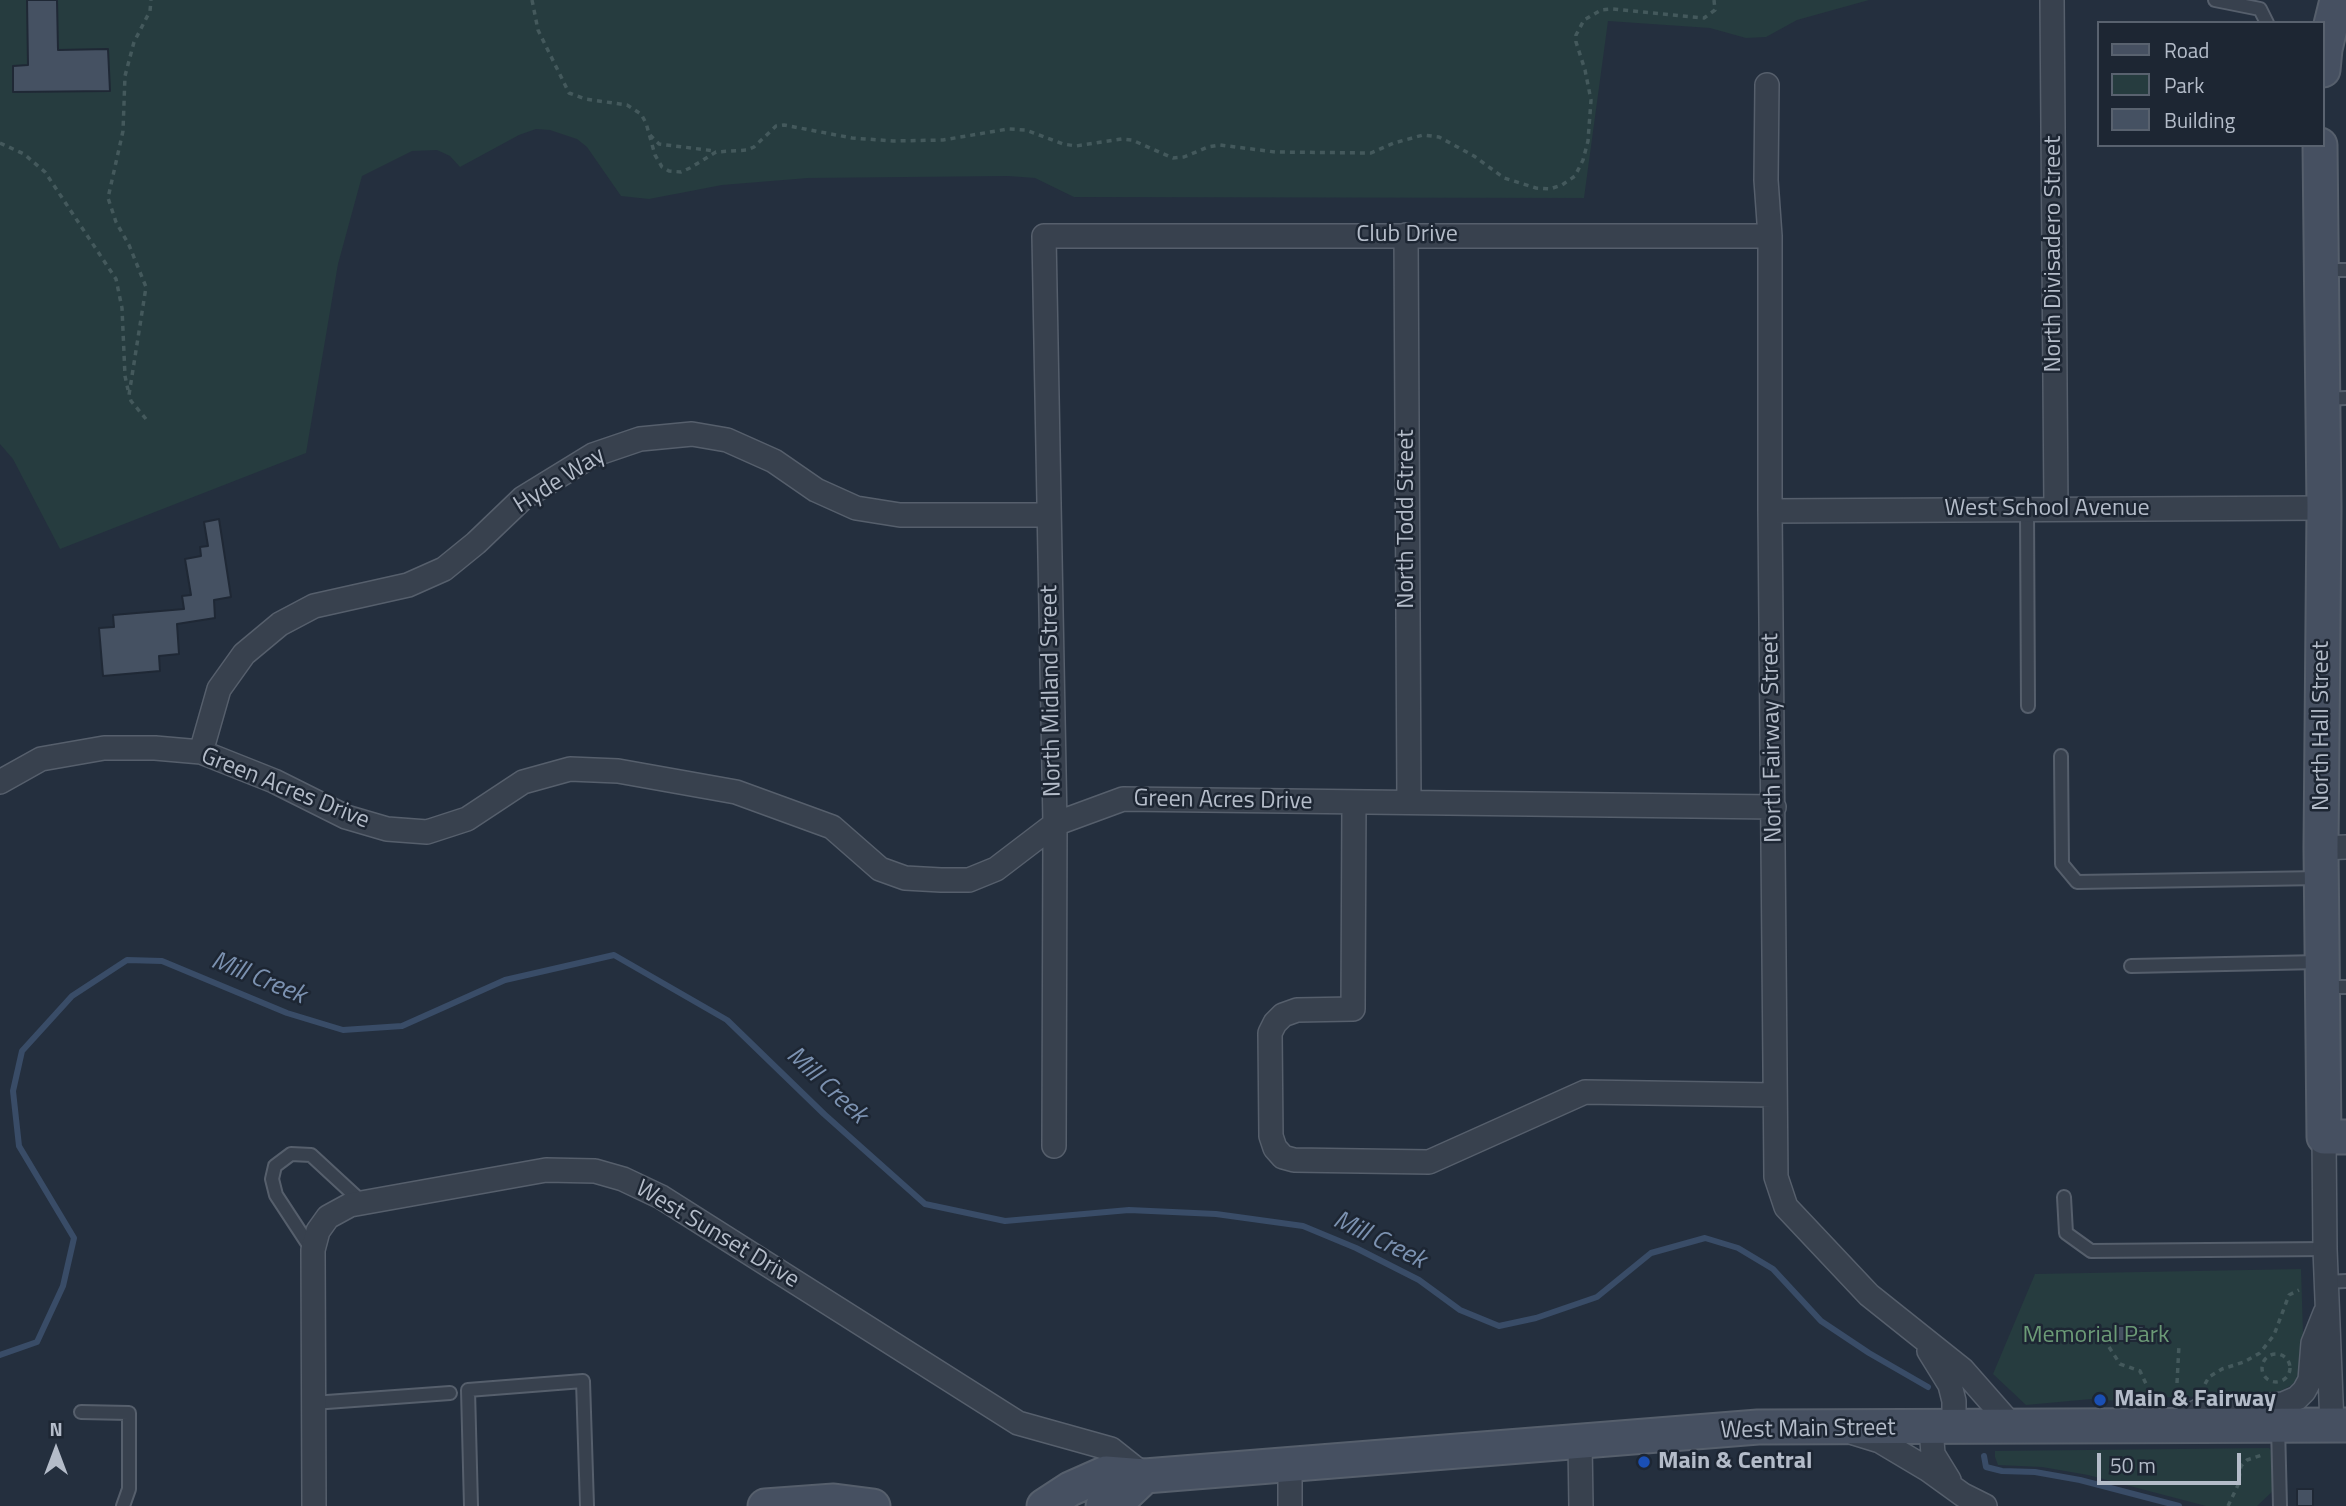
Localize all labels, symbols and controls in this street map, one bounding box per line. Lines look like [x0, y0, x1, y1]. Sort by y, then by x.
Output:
legend [2098, 21, 2325, 147]
text: Road [2164, 34, 2209, 66]
text: Park [2164, 69, 2204, 101]
text: Building [2164, 104, 2235, 136]
street label: North Divisadero Street [2040, 135, 2068, 373]
street label: Club Drive [1356, 221, 1458, 249]
street label: North Todd Street [1393, 429, 1421, 609]
street label: Hyde Way [509, 442, 611, 520]
street label: West School Avenue [1944, 495, 2150, 523]
street label: North Midland Street [1036, 585, 1068, 797]
street label: North Fairway Street [1757, 633, 1789, 843]
street label: North Hall Street [2308, 641, 2336, 811]
street label: Green Acres Drive [197, 742, 373, 836]
street label: Green Acres Drive [1133, 785, 1313, 817]
water label: Mill Creek [206, 946, 310, 1012]
water label: Mill Creek [779, 1041, 873, 1131]
street label: West Sunset Drive [630, 1175, 804, 1295]
water label: Mill Creek [1328, 1205, 1430, 1277]
park label: Memorial Park [2022, 1322, 2170, 1350]
place label: Main & Fairway [2114, 1386, 2276, 1414]
marker: Main & Fairway [2092, 1392, 2108, 1408]
text: N [49, 1414, 63, 1443]
street label: West Main Street [1720, 1414, 1896, 1446]
north arrow [21, 1415, 91, 1485]
scale bar [2101, 1440, 2244, 1484]
place label: Main & Central [1658, 1448, 1812, 1476]
text: 50 m [2110, 1449, 2156, 1481]
marker: Main & Central [1636, 1454, 1652, 1470]

